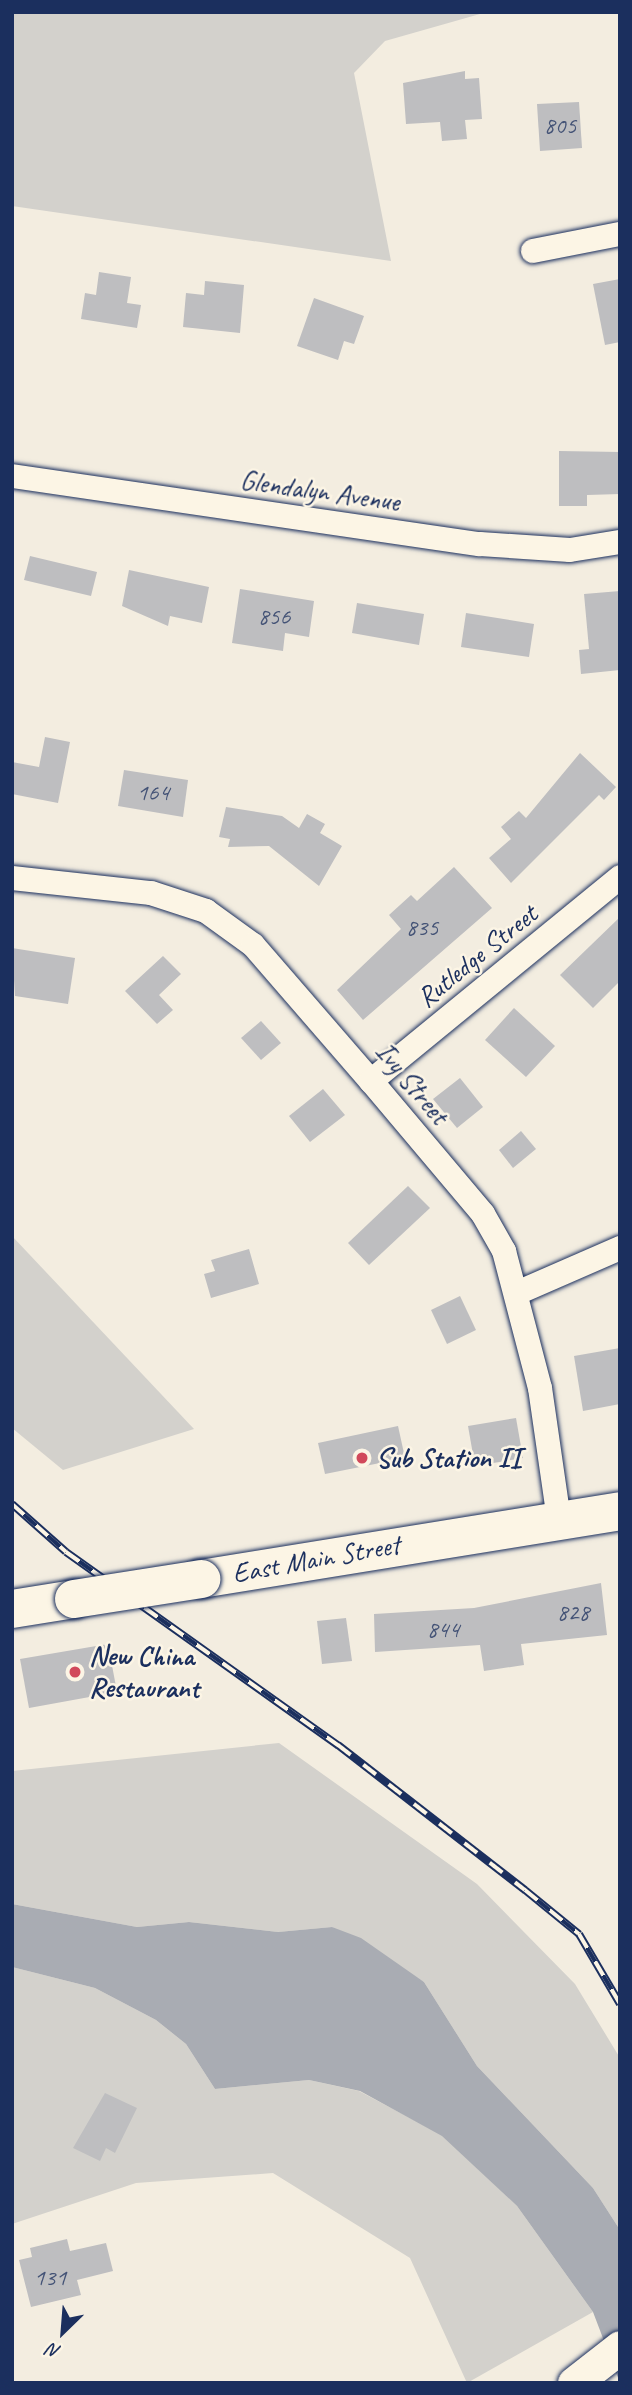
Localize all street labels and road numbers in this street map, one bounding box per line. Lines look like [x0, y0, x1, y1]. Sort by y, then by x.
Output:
street label: Glendalyn Avenue [238, 463, 402, 519]
street label: Rutledge Street [410, 897, 544, 1015]
street label: Ivy Street [368, 1035, 456, 1131]
street label: East Main Street [229, 1528, 403, 1590]

